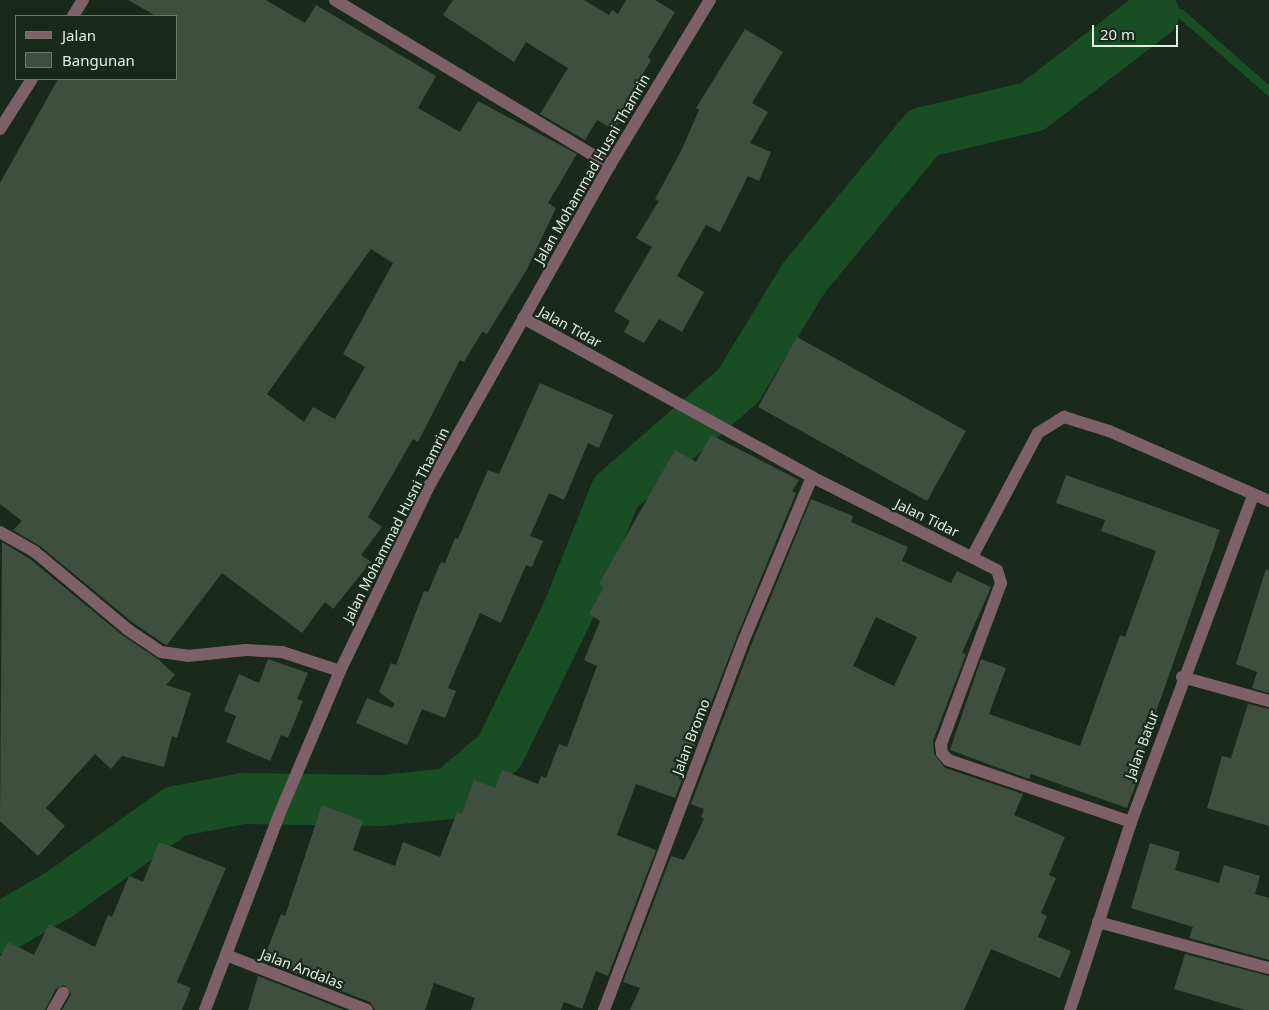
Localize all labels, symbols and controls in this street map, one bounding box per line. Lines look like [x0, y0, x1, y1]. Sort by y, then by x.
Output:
legend [15, 15, 178, 80]
scale bar [1094, 15, 1180, 47]
text: 20 m [1100, 24, 1135, 44]
text: Jalan [62, 25, 96, 45]
text: Bangunan [62, 50, 135, 70]
street label: Jalan Mohammad Husni Thamrin [531, 71, 653, 267]
street label: Jalan Tidar [536, 303, 604, 351]
street label: Jalan Mohammad Husni Thamrin [339, 425, 453, 625]
street label: Jalan Tidar [892, 495, 962, 541]
street label: Jalan Bromo [669, 697, 713, 777]
street label: Jalan Batur [1122, 708, 1162, 782]
street label: Jalan Andalas [258, 945, 346, 993]

